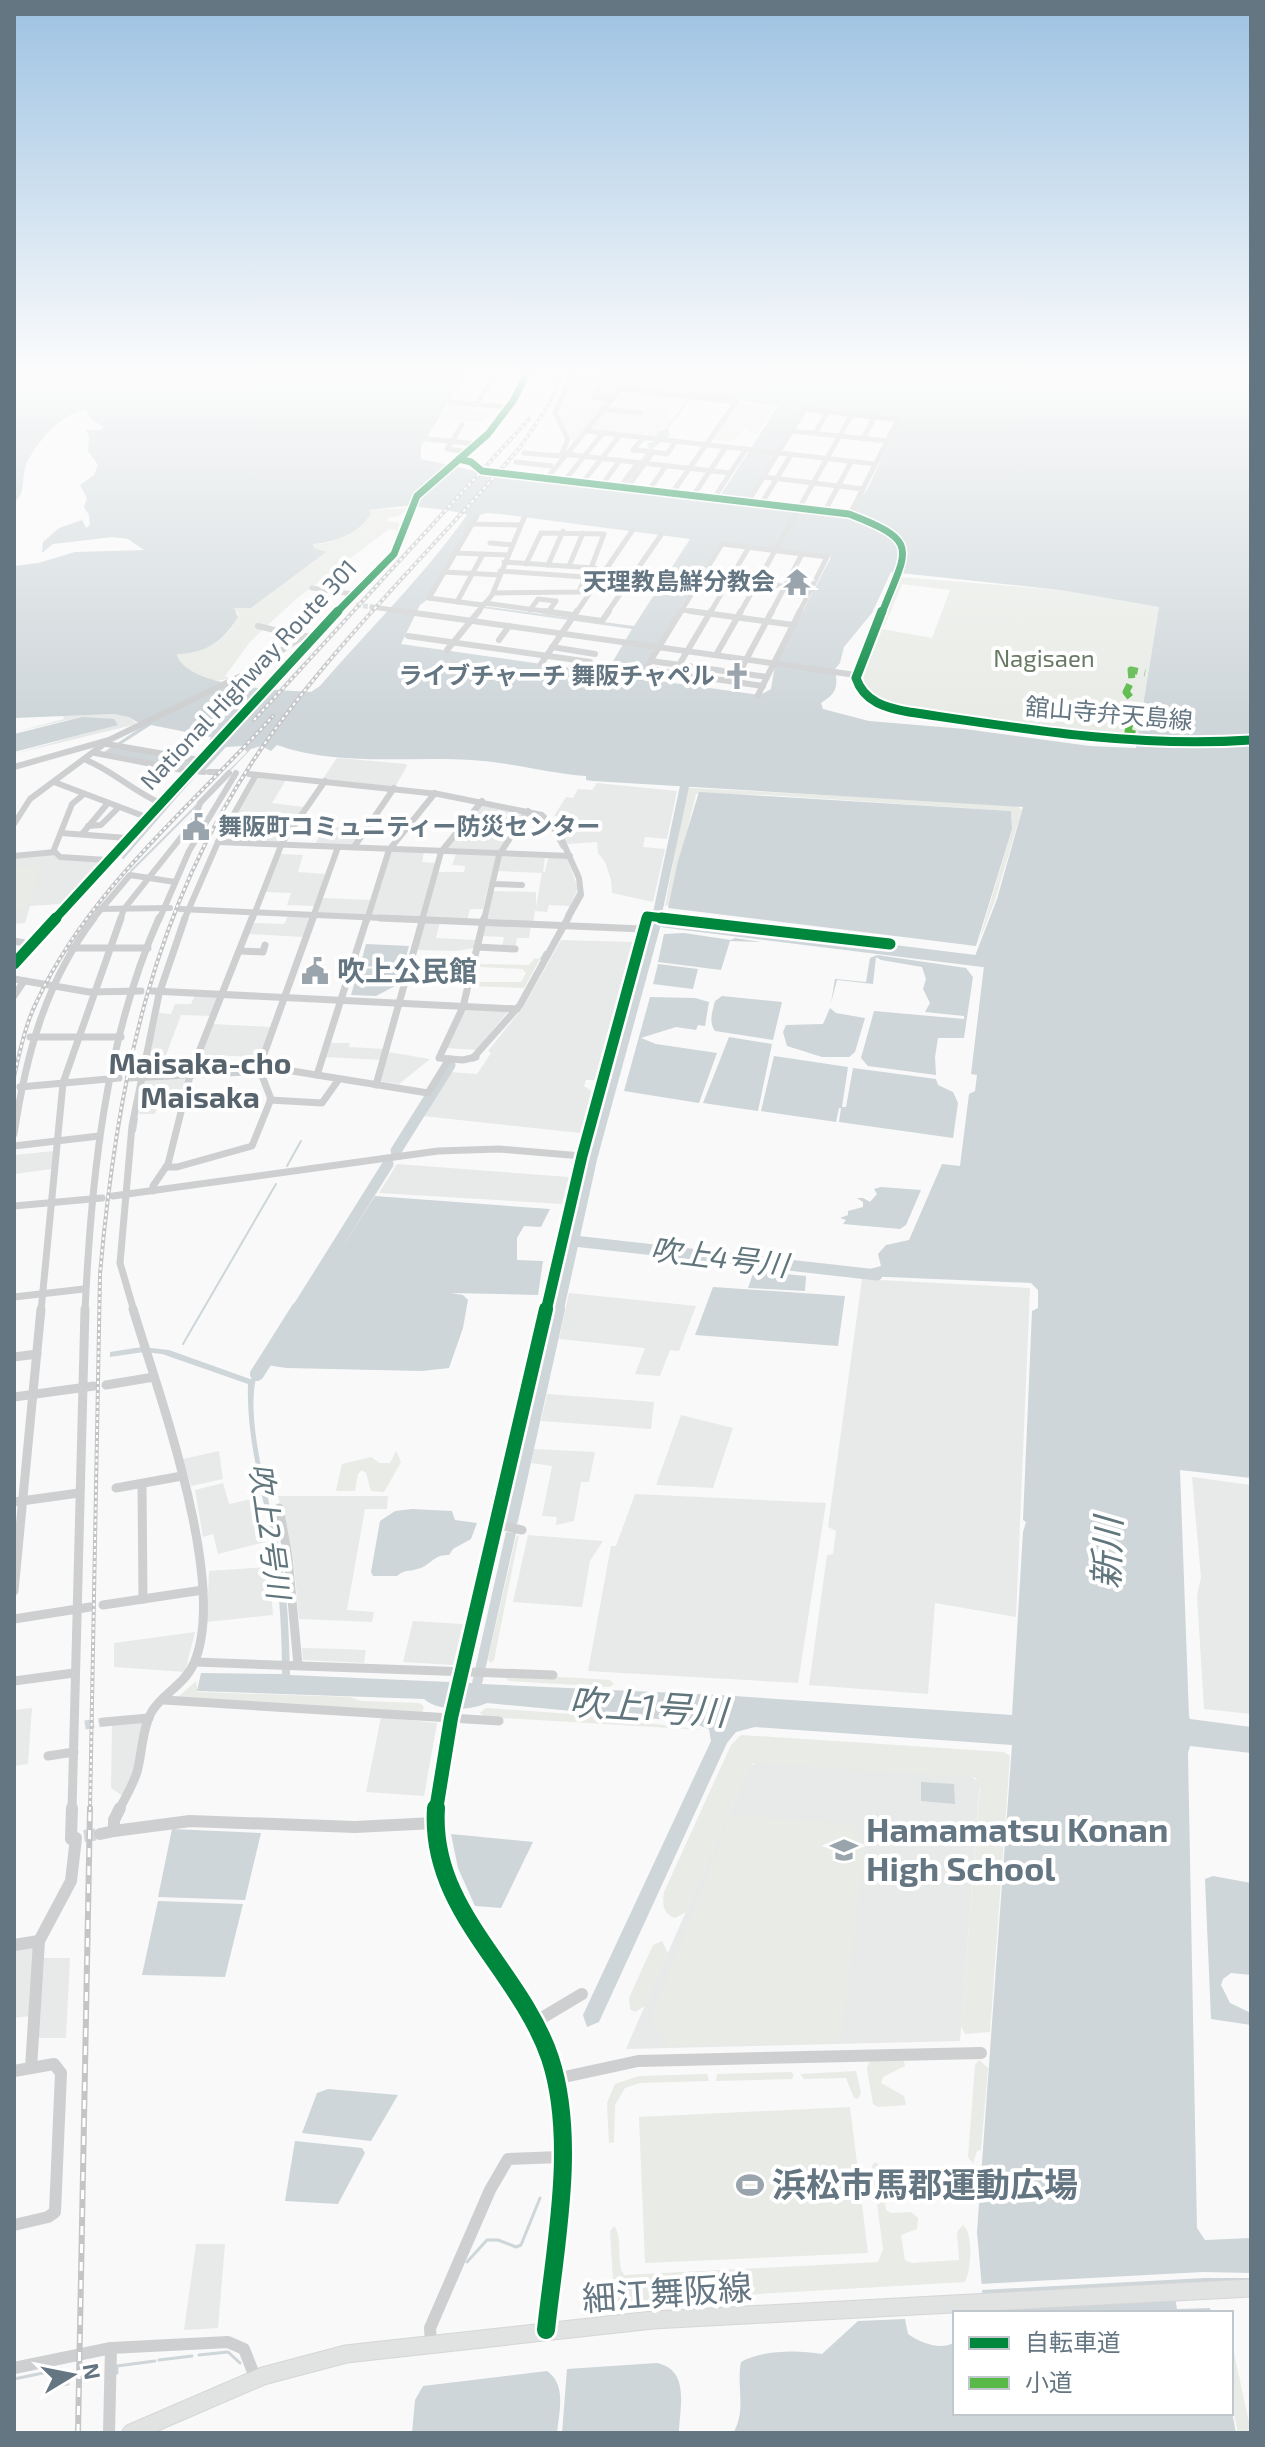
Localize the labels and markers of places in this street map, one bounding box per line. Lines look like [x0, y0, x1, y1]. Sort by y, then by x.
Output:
place label: 天理教島鮮分教会 [583, 566, 775, 595]
temple icon: 天理教島鮮分教会 [782, 567, 812, 597]
place label: ライブチャーチ 舞阪チャペル [398, 660, 715, 689]
church icon: ライブチャーチ 舞阪チャペル [722, 661, 752, 691]
place label: 舞阪町コミュニティー防災センター [218, 811, 601, 840]
public building icon: 舞阪町コミュニティー防災センター [181, 812, 211, 842]
place label: 吹上公民館 [337, 953, 477, 987]
public building icon: 吹上公民館 [300, 956, 330, 986]
place label: Hamamatsu Konan High School [866, 1808, 1168, 1888]
school or university icon: Hamamatsu Konan High School [829, 1835, 859, 1865]
place label: 浜松市馬郡運動広場 [772, 2163, 1078, 2204]
sports icon: 浜松市馬郡運動広場 [735, 2170, 765, 2200]

